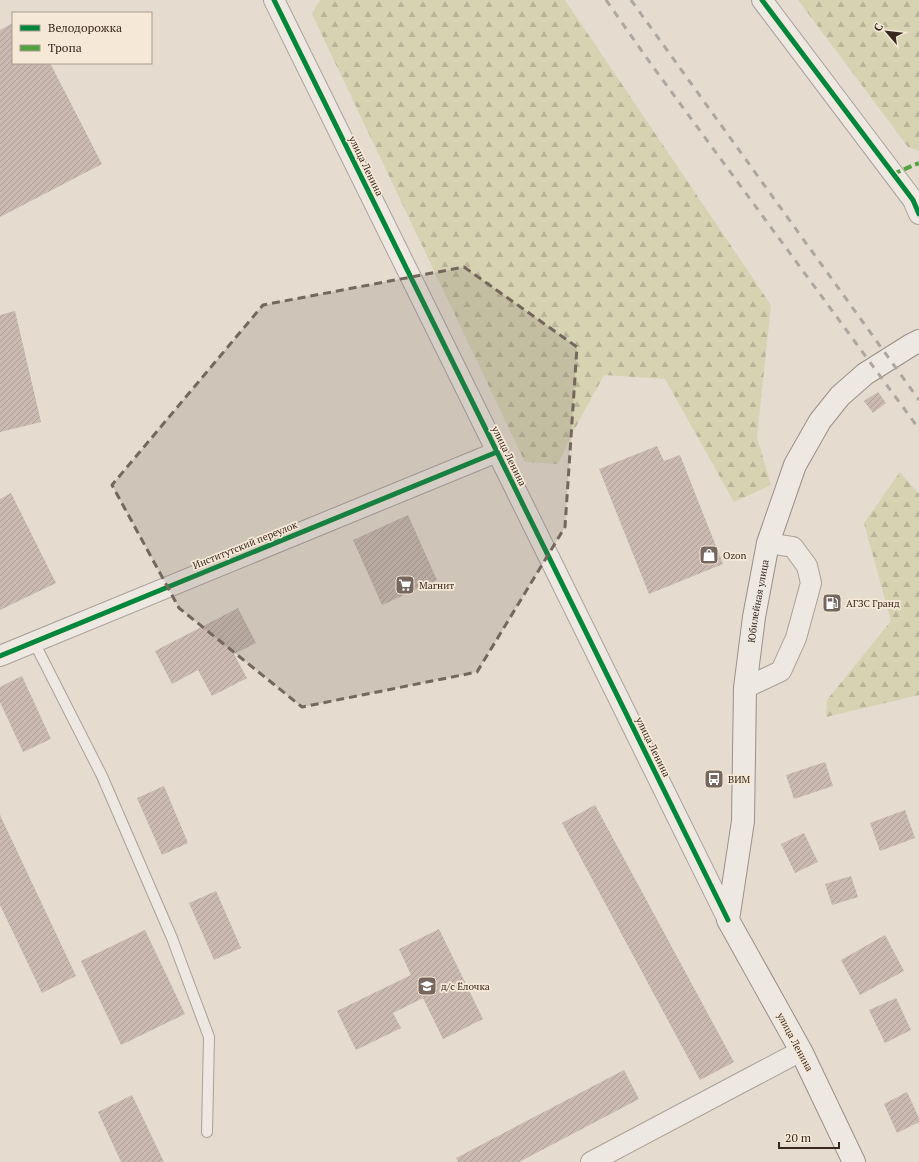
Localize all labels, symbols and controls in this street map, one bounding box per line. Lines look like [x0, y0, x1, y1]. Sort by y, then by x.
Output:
legend [12, 12, 152, 64]
north arrow [867, 12, 907, 52]
text: Велодорожка [48, 20, 122, 35]
text: С [870, 21, 886, 34]
text: Тропа [48, 40, 82, 55]
street label: улица Ленина [345, 133, 386, 198]
street label: улица Ленина [488, 423, 529, 488]
street label: Институтский переулок [191, 518, 300, 572]
shop icon: Ozon [698, 544, 720, 566]
place label: Ozon [723, 549, 747, 562]
street label: Юбилейная улица [744, 558, 771, 643]
supermarket icon: Магнит [394, 574, 416, 596]
place label: Магнит [419, 579, 454, 592]
fuel station icon: АГЗС Гранд [821, 592, 843, 614]
place label: АГЗС Гранд [846, 597, 900, 610]
street label: улица Ленина [632, 714, 673, 779]
bus stop icon: ВИМ [703, 768, 725, 790]
place label: ВИМ [728, 773, 751, 786]
school or university icon: д/с Ёлочка [416, 975, 438, 997]
place label: д/с Ёлочка [441, 980, 490, 993]
street label: улица Ленина [774, 1009, 816, 1074]
scale bar [779, 1124, 839, 1150]
text: 20 m [785, 1130, 812, 1145]

